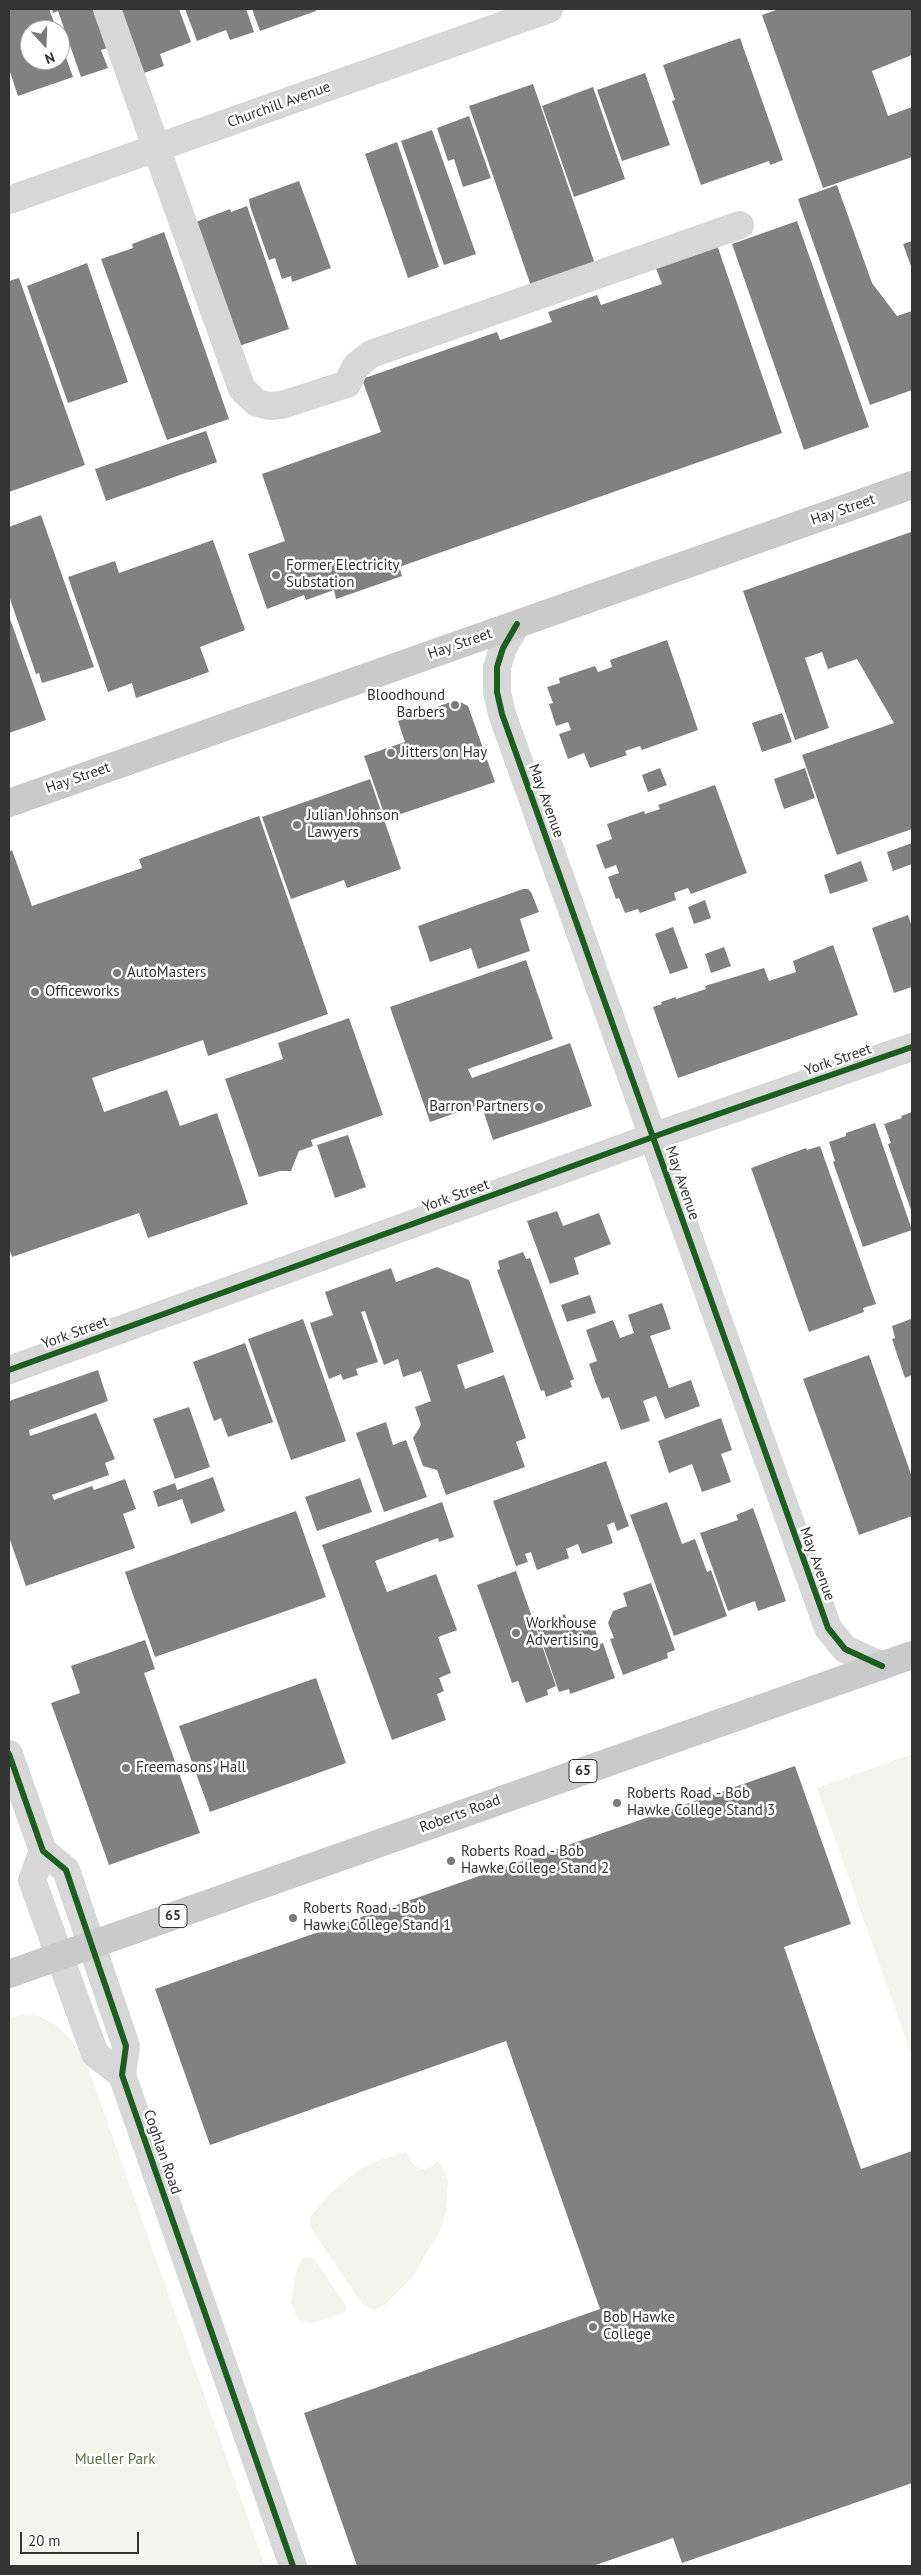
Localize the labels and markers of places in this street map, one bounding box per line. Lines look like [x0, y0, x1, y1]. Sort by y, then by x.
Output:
place label: Former Electricity Substation [286, 557, 400, 592]
marker: Former Electricity Substation [270, 569, 282, 581]
place label: Bloodhound Barbers [367, 687, 445, 722]
marker: Bloodhound Barbers [449, 699, 461, 711]
place label: Jitters on Hay [401, 744, 487, 762]
marker: Jitters on Hay [385, 747, 397, 759]
place label: Julian Johnson Lawyers [307, 807, 399, 842]
marker: Julian Johnson Lawyers [291, 819, 303, 831]
place label: AutoMasters [127, 964, 206, 982]
marker: AutoMasters [111, 967, 123, 979]
place label: Officeworks [45, 983, 120, 1001]
marker: Officeworks [29, 986, 41, 998]
place label: Barron Partners [429, 1098, 529, 1116]
marker: Barron Partners [533, 1101, 545, 1113]
place label: Workhouse Advertising [526, 1615, 599, 1650]
marker: Workhouse Advertising [510, 1627, 522, 1639]
place label: Freemasons' Hall [136, 1759, 246, 1777]
marker: Freemasons' Hall [120, 1762, 132, 1774]
place label: Roberts Road - Bob Hawke College Stand 3 [627, 1785, 775, 1820]
marker: Roberts Road - Bob Hawke College Stand 3 [611, 1797, 623, 1809]
place label: Roberts Road - Bob Hawke College Stand 2 [461, 1843, 609, 1878]
marker: Roberts Road - Bob Hawke College Stand 2 [445, 1855, 457, 1867]
place label: Roberts Road - Bob Hawke College Stand 1 [303, 1900, 451, 1935]
marker: Roberts Road - Bob Hawke College Stand 1 [287, 1912, 299, 1924]
place label: Bob Hawke College [603, 2309, 675, 2344]
marker: Bob Hawke College [587, 2321, 599, 2333]

